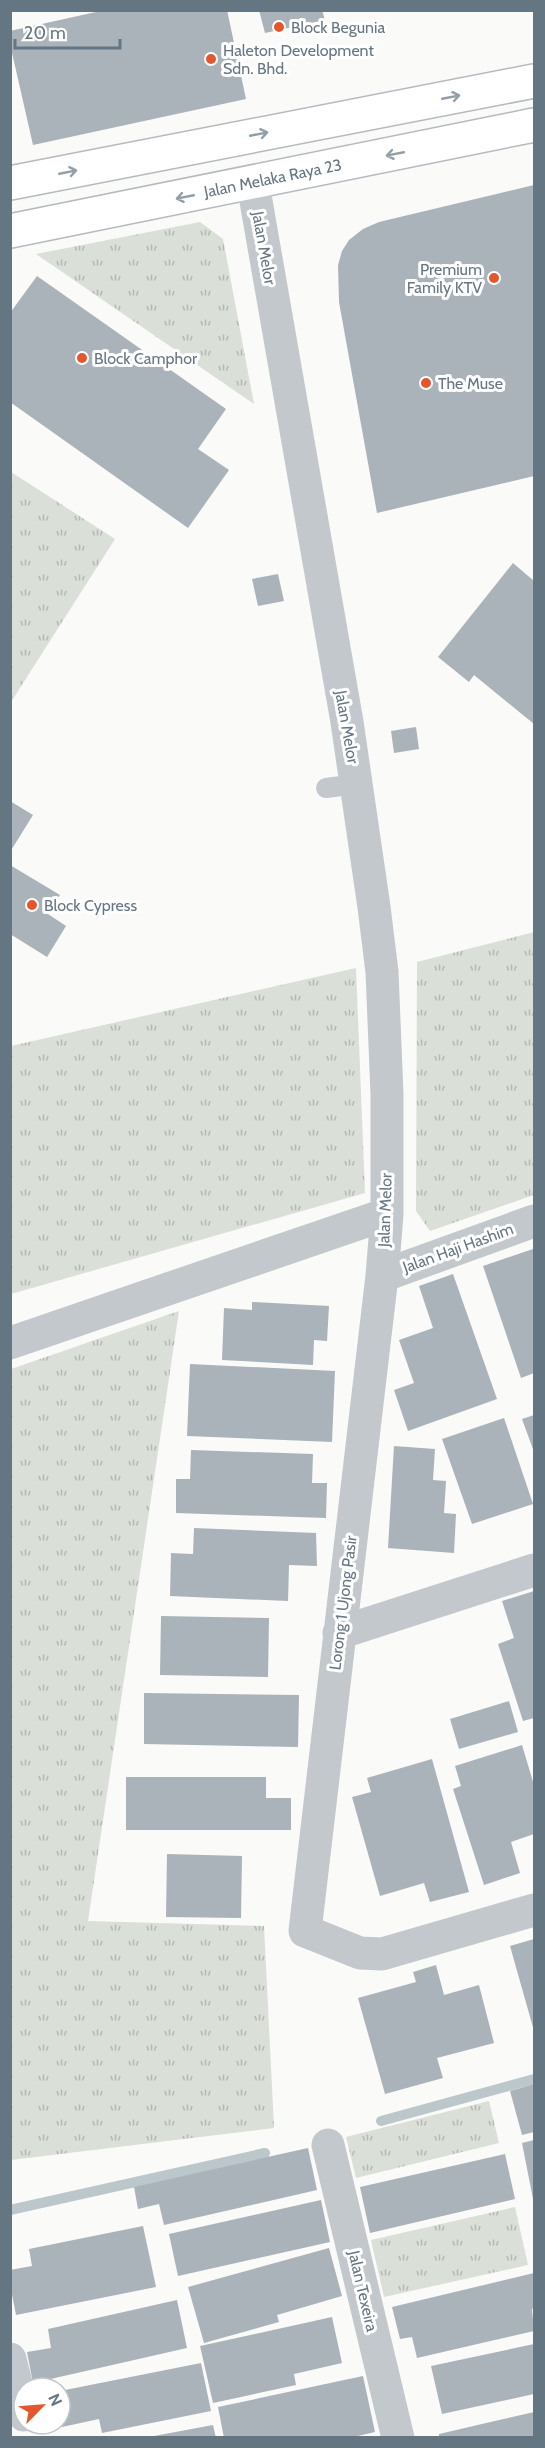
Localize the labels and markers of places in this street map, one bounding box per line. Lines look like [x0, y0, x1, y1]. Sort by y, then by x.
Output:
place label: Block Begunia [291, 18, 385, 37]
marker: Block Begunia [272, 20, 286, 34]
place label: Haleton Development Sdn. Bhd. [223, 41, 374, 78]
marker: Haleton Development Sdn. Bhd. [204, 52, 218, 66]
place label: Premium Family KTV [407, 260, 482, 297]
marker: Premium Family KTV [487, 271, 501, 285]
place label: Block Camphor [94, 349, 198, 368]
marker: Block Camphor [75, 351, 89, 365]
place label: The Muse [438, 374, 503, 393]
marker: The Muse [419, 376, 433, 390]
place label: Block Cypress [44, 896, 137, 915]
marker: Block Cypress [25, 898, 39, 912]

